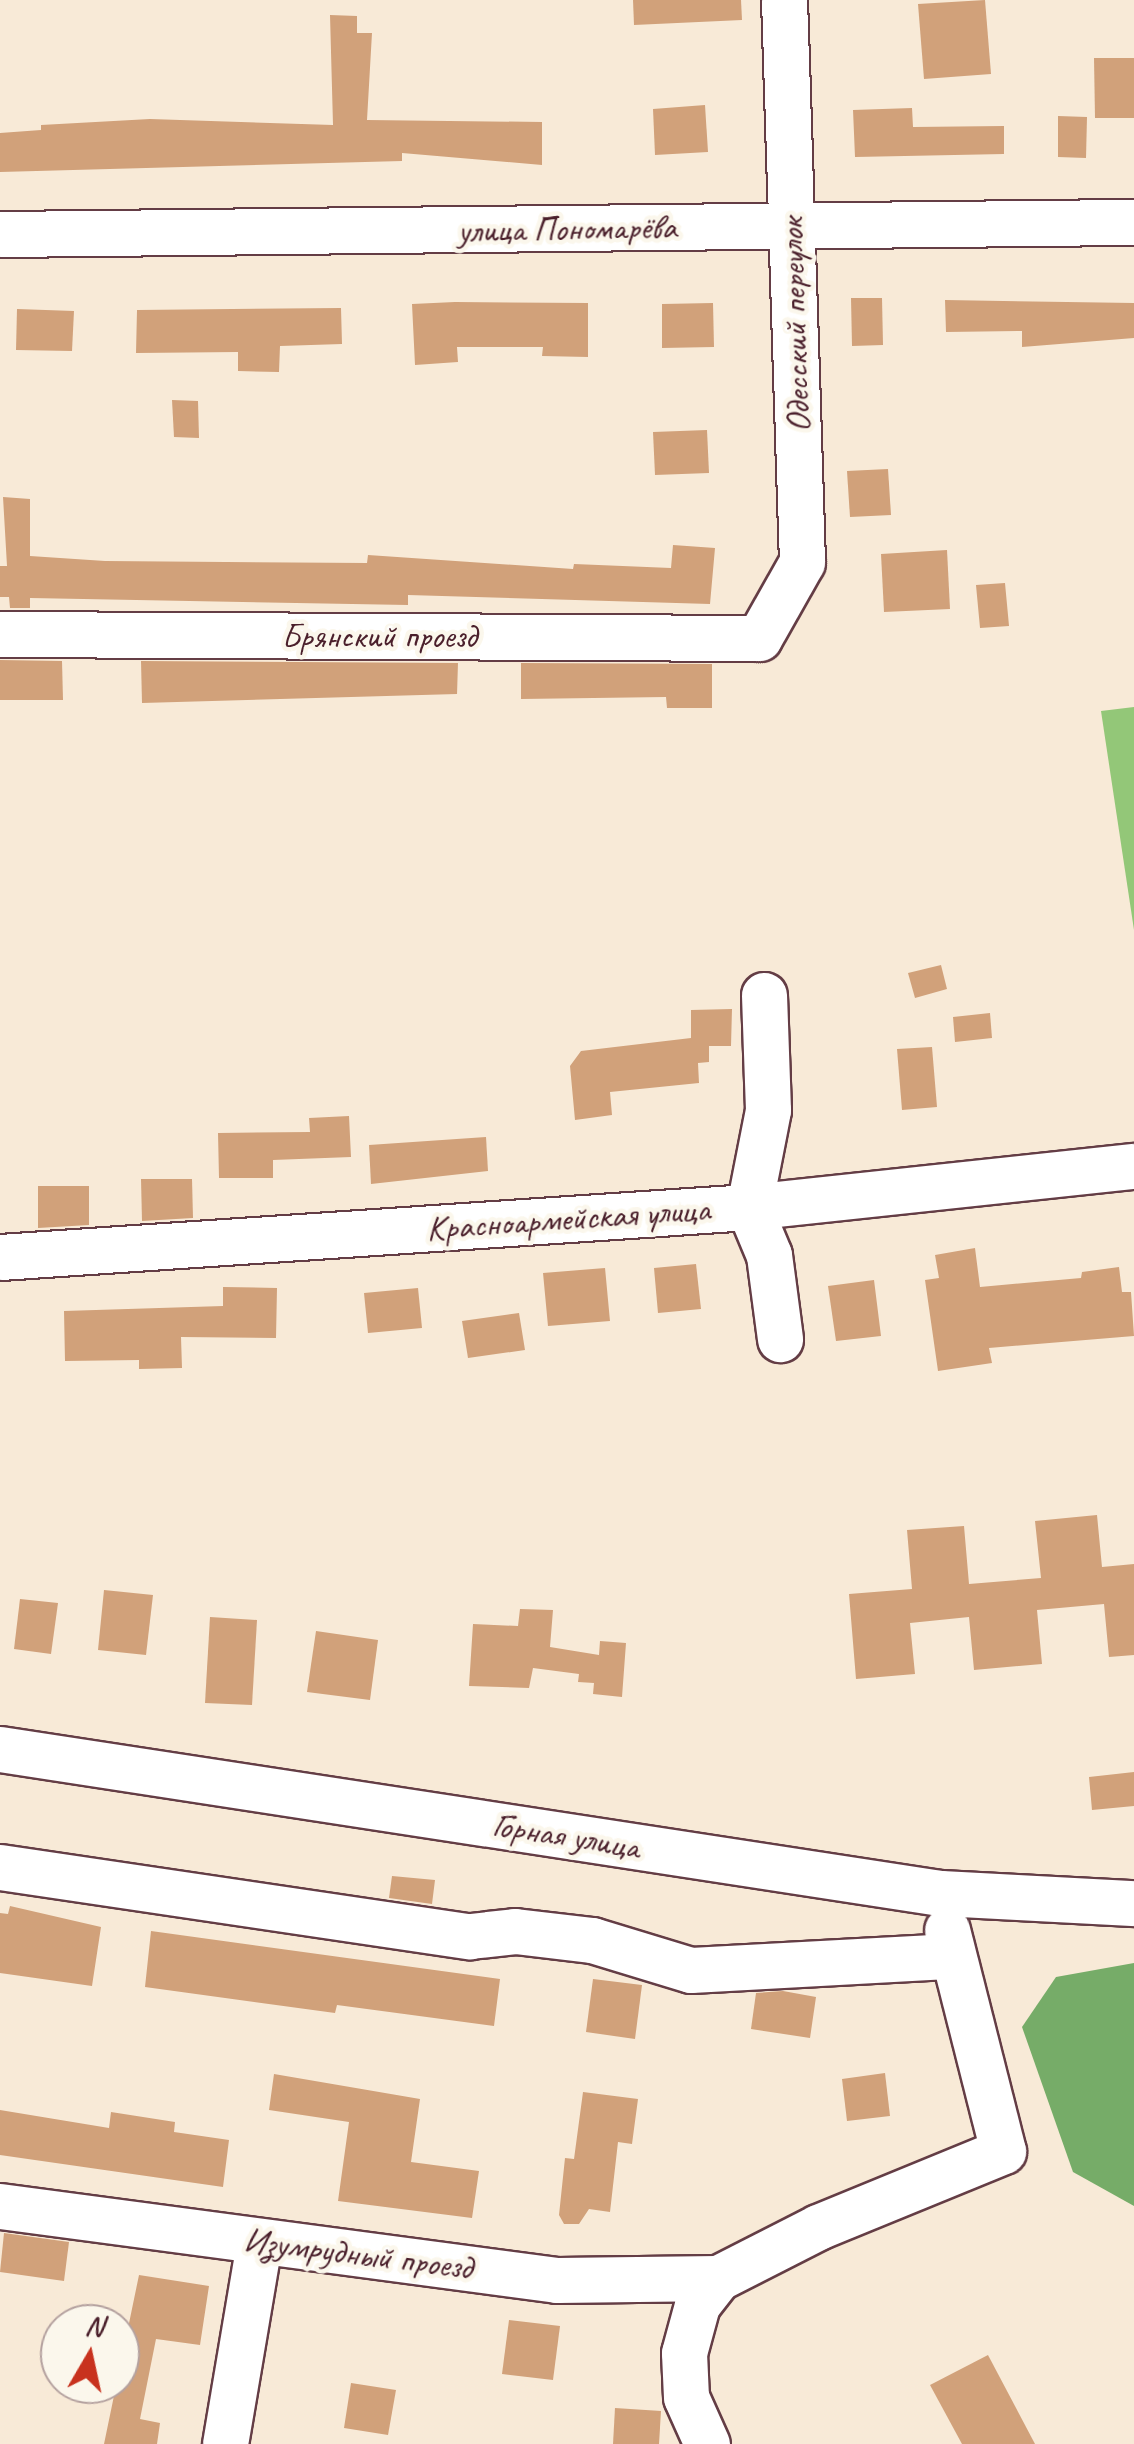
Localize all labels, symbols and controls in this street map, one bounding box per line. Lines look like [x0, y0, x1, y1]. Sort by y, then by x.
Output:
street label: улица Пономарёва [456, 206, 678, 252]
street label: Одесский переулок [770, 217, 820, 433]
street label: Брянский проезд [281, 615, 477, 657]
street label: Красноармейская улица [424, 1188, 712, 1250]
street label: Горная улица [490, 1804, 642, 1868]
street label: Изумрудный проезд [241, 2219, 475, 2289]
north arrow [40, 2304, 140, 2404]
text: N [83, 2307, 106, 2344]

